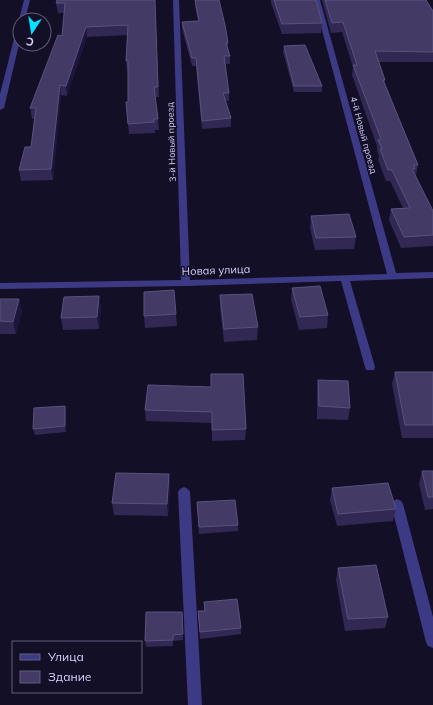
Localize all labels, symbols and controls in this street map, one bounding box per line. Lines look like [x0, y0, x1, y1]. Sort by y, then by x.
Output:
north arrow [12, 12, 52, 52]
text: С [24, 34, 35, 49]
street label: 4-й Новый проезд [348, 95, 380, 175]
street label: 3-й Новый проезд [164, 101, 178, 182]
street label: Новая улица [181, 262, 251, 278]
legend [12, 641, 142, 693]
text: Улица [47, 649, 84, 664]
text: Здание [48, 669, 92, 684]

